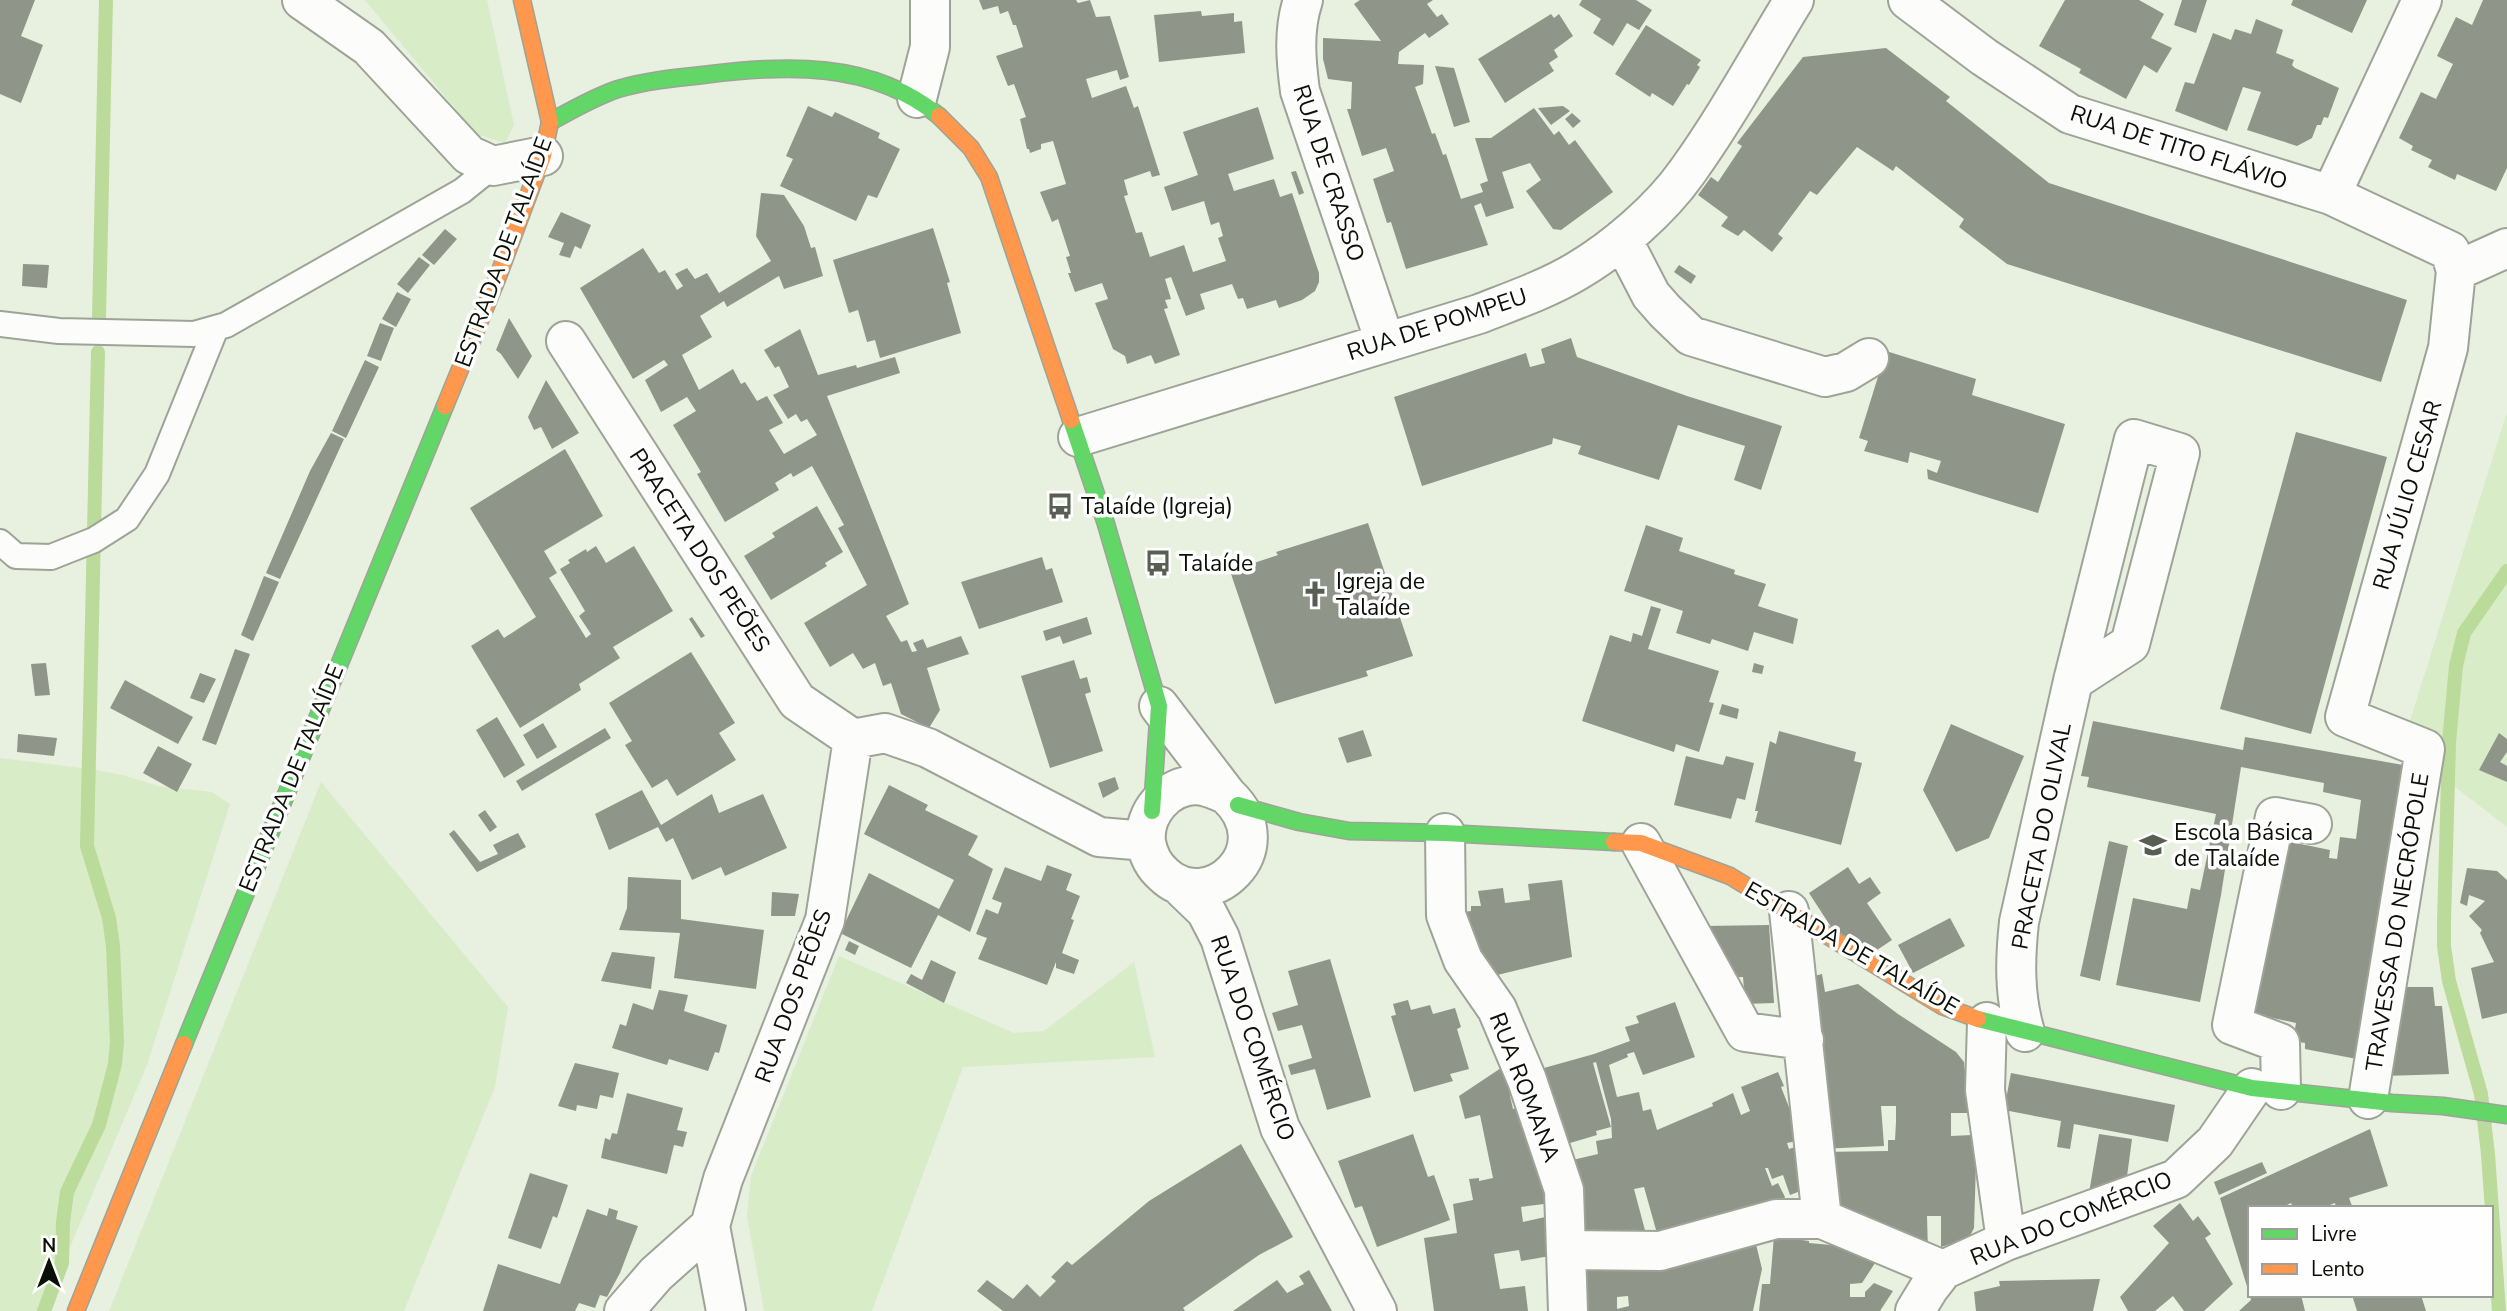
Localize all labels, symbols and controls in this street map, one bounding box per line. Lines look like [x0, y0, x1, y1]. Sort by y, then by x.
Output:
street label: RUA DE CRASSO [1285, 81, 1372, 266]
street label: RUA DE TITO FLÁVIO [2066, 98, 2291, 197]
street label: ESTRADA DE TALAÍDE [447, 133, 560, 371]
street label: RUA DE POMPEU [1343, 281, 1531, 368]
street label: RUA JÚLIO CESAR [2366, 397, 2449, 593]
street label: PRACETA DOS PEÕES [622, 442, 777, 658]
bus stop icon: Talaíde (Igreja) [1045, 491, 1075, 521]
place label: Talaíde (Igreja) [1081, 491, 1233, 522]
bus stop icon: Talaíde [1143, 548, 1173, 578]
place label: Talaíde [1179, 548, 1253, 579]
place label: Igreja de Talaíde [1336, 566, 1425, 623]
church icon: Igreja de Talaíde [1300, 579, 1330, 609]
street label: ESTRADA DE TALAÍDE [232, 660, 351, 896]
street label: PRACETA DO OLIVAL [2004, 720, 2079, 952]
street label: TRAVESSA DO NECRÓPOLE [2359, 771, 2436, 1074]
place label: Escola Básica de Talaíde [2174, 817, 2313, 874]
school or university icon: Escola Básica de Talaíde [2138, 830, 2168, 860]
street label: ESTRADA DE TALAÍDE [1739, 874, 1965, 1023]
street label: RUA DOS PEÕES [748, 905, 839, 1087]
street label: RUA DO COMÉRCIO [1203, 931, 1302, 1145]
street label: RUA ROMANA [1482, 1008, 1567, 1167]
street label: RUA DO COMÉRCIO [1966, 1164, 2177, 1273]
legend [2248, 1206, 2493, 1297]
text: Livre [2311, 1220, 2357, 1248]
north arrow [14, 1227, 84, 1297]
text: N [42, 1233, 56, 1259]
text: Lento [2311, 1255, 2364, 1283]

